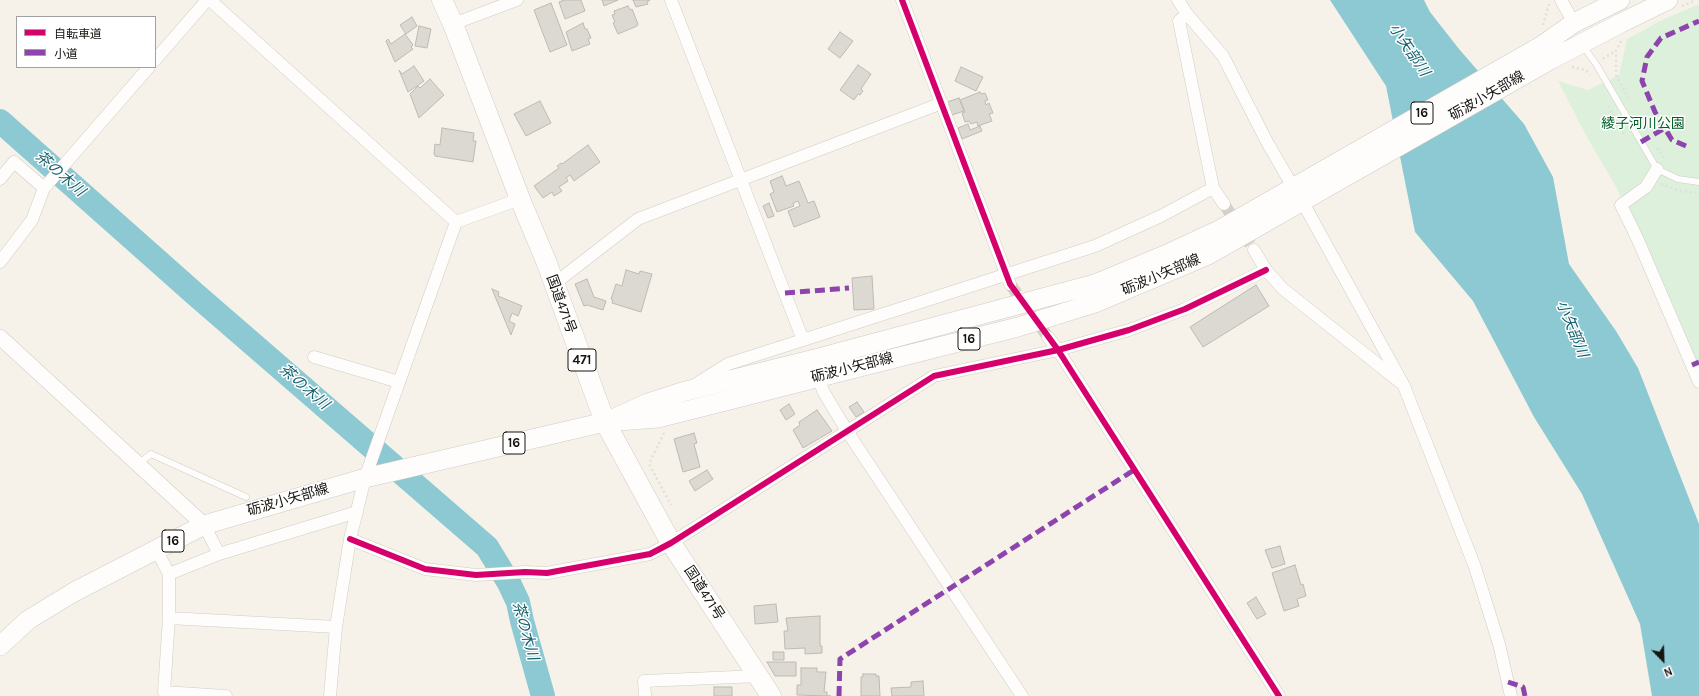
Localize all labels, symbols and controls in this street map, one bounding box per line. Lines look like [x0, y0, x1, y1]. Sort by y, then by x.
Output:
legend [16, 16, 156, 68]
water label: 小矢部川 [1385, 20, 1433, 80]
text: 自転車道 [54, 27, 102, 41]
text: 小道 [54, 47, 78, 61]
street label: 砺波小矢部線 [1446, 68, 1528, 124]
road number: 16 [1411, 102, 1433, 124]
park label: 綾子河川公園 [1601, 116, 1685, 132]
water label: 茶の木川 [31, 148, 89, 200]
street label: 砺波小矢部線 [1119, 251, 1203, 299]
street label: 国道471号 [543, 272, 579, 336]
water label: 小矢部川 [1552, 298, 1592, 360]
road number: 16 [958, 328, 980, 350]
road number: 471 [568, 349, 596, 371]
street label: 砺波小矢部線 [809, 350, 895, 386]
water label: 茶の木川 [275, 361, 333, 413]
road number: 16 [503, 432, 525, 454]
street label: 砺波小矢部線 [245, 480, 331, 520]
road number: 16 [162, 530, 184, 552]
street label: 国道471号 [680, 563, 728, 623]
water label: 茶の木川 [508, 600, 542, 662]
north arrow [1643, 640, 1683, 680]
text: N [1662, 664, 1674, 679]

